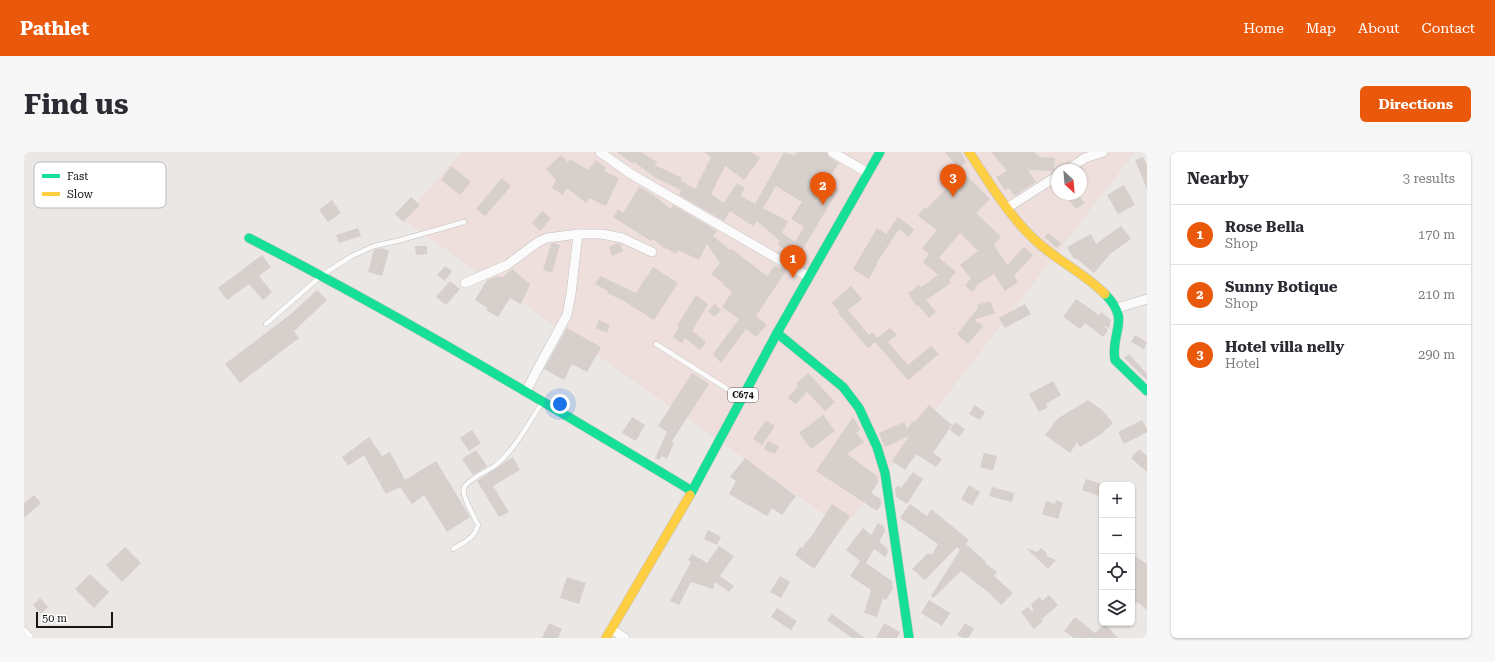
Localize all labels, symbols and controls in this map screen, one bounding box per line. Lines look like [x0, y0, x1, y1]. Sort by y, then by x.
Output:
text: Pathlet [20, 17, 89, 40]
text: Home [1243, 20, 1284, 36]
text: Map [1306, 20, 1336, 36]
text: About [1358, 20, 1400, 36]
text: Contact [1422, 20, 1475, 36]
button: Directions [1360, 86, 1471, 122]
text: Find us [24, 88, 128, 121]
legend [34, 162, 166, 208]
pin: 3 [940, 164, 966, 197]
north arrow [1051, 164, 1087, 200]
text: Nearby [1187, 168, 1249, 188]
text: Fast [67, 170, 88, 183]
text: 3 results [1403, 171, 1455, 186]
pin: 2 [810, 172, 836, 205]
text: Slow [67, 188, 94, 201]
text: Rose Bella [1225, 218, 1304, 236]
text: 1 [1196, 227, 1204, 242]
text: 170 m [1418, 227, 1455, 242]
text: Shop [1225, 236, 1258, 251]
pin: 1 [780, 245, 806, 278]
text: Sunny Botique [1225, 278, 1338, 296]
text: 2 [1196, 287, 1204, 302]
text: 210 m [1418, 287, 1455, 302]
text: Shop [1225, 296, 1258, 311]
text: Hotel villa nelly [1225, 338, 1344, 356]
text: 3 [1196, 347, 1204, 362]
text: 290 m [1418, 347, 1455, 362]
text: Hotel [1225, 356, 1259, 371]
road number: C674 [728, 388, 758, 402]
your location [550, 394, 570, 414]
map controls [1099, 482, 1135, 626]
button: + [1099, 482, 1135, 518]
button: − [1099, 518, 1135, 554]
button: locate [1099, 554, 1135, 590]
button: layers [1099, 590, 1135, 626]
scale bar [36, 610, 113, 629]
text: 50 m [42, 612, 67, 625]

